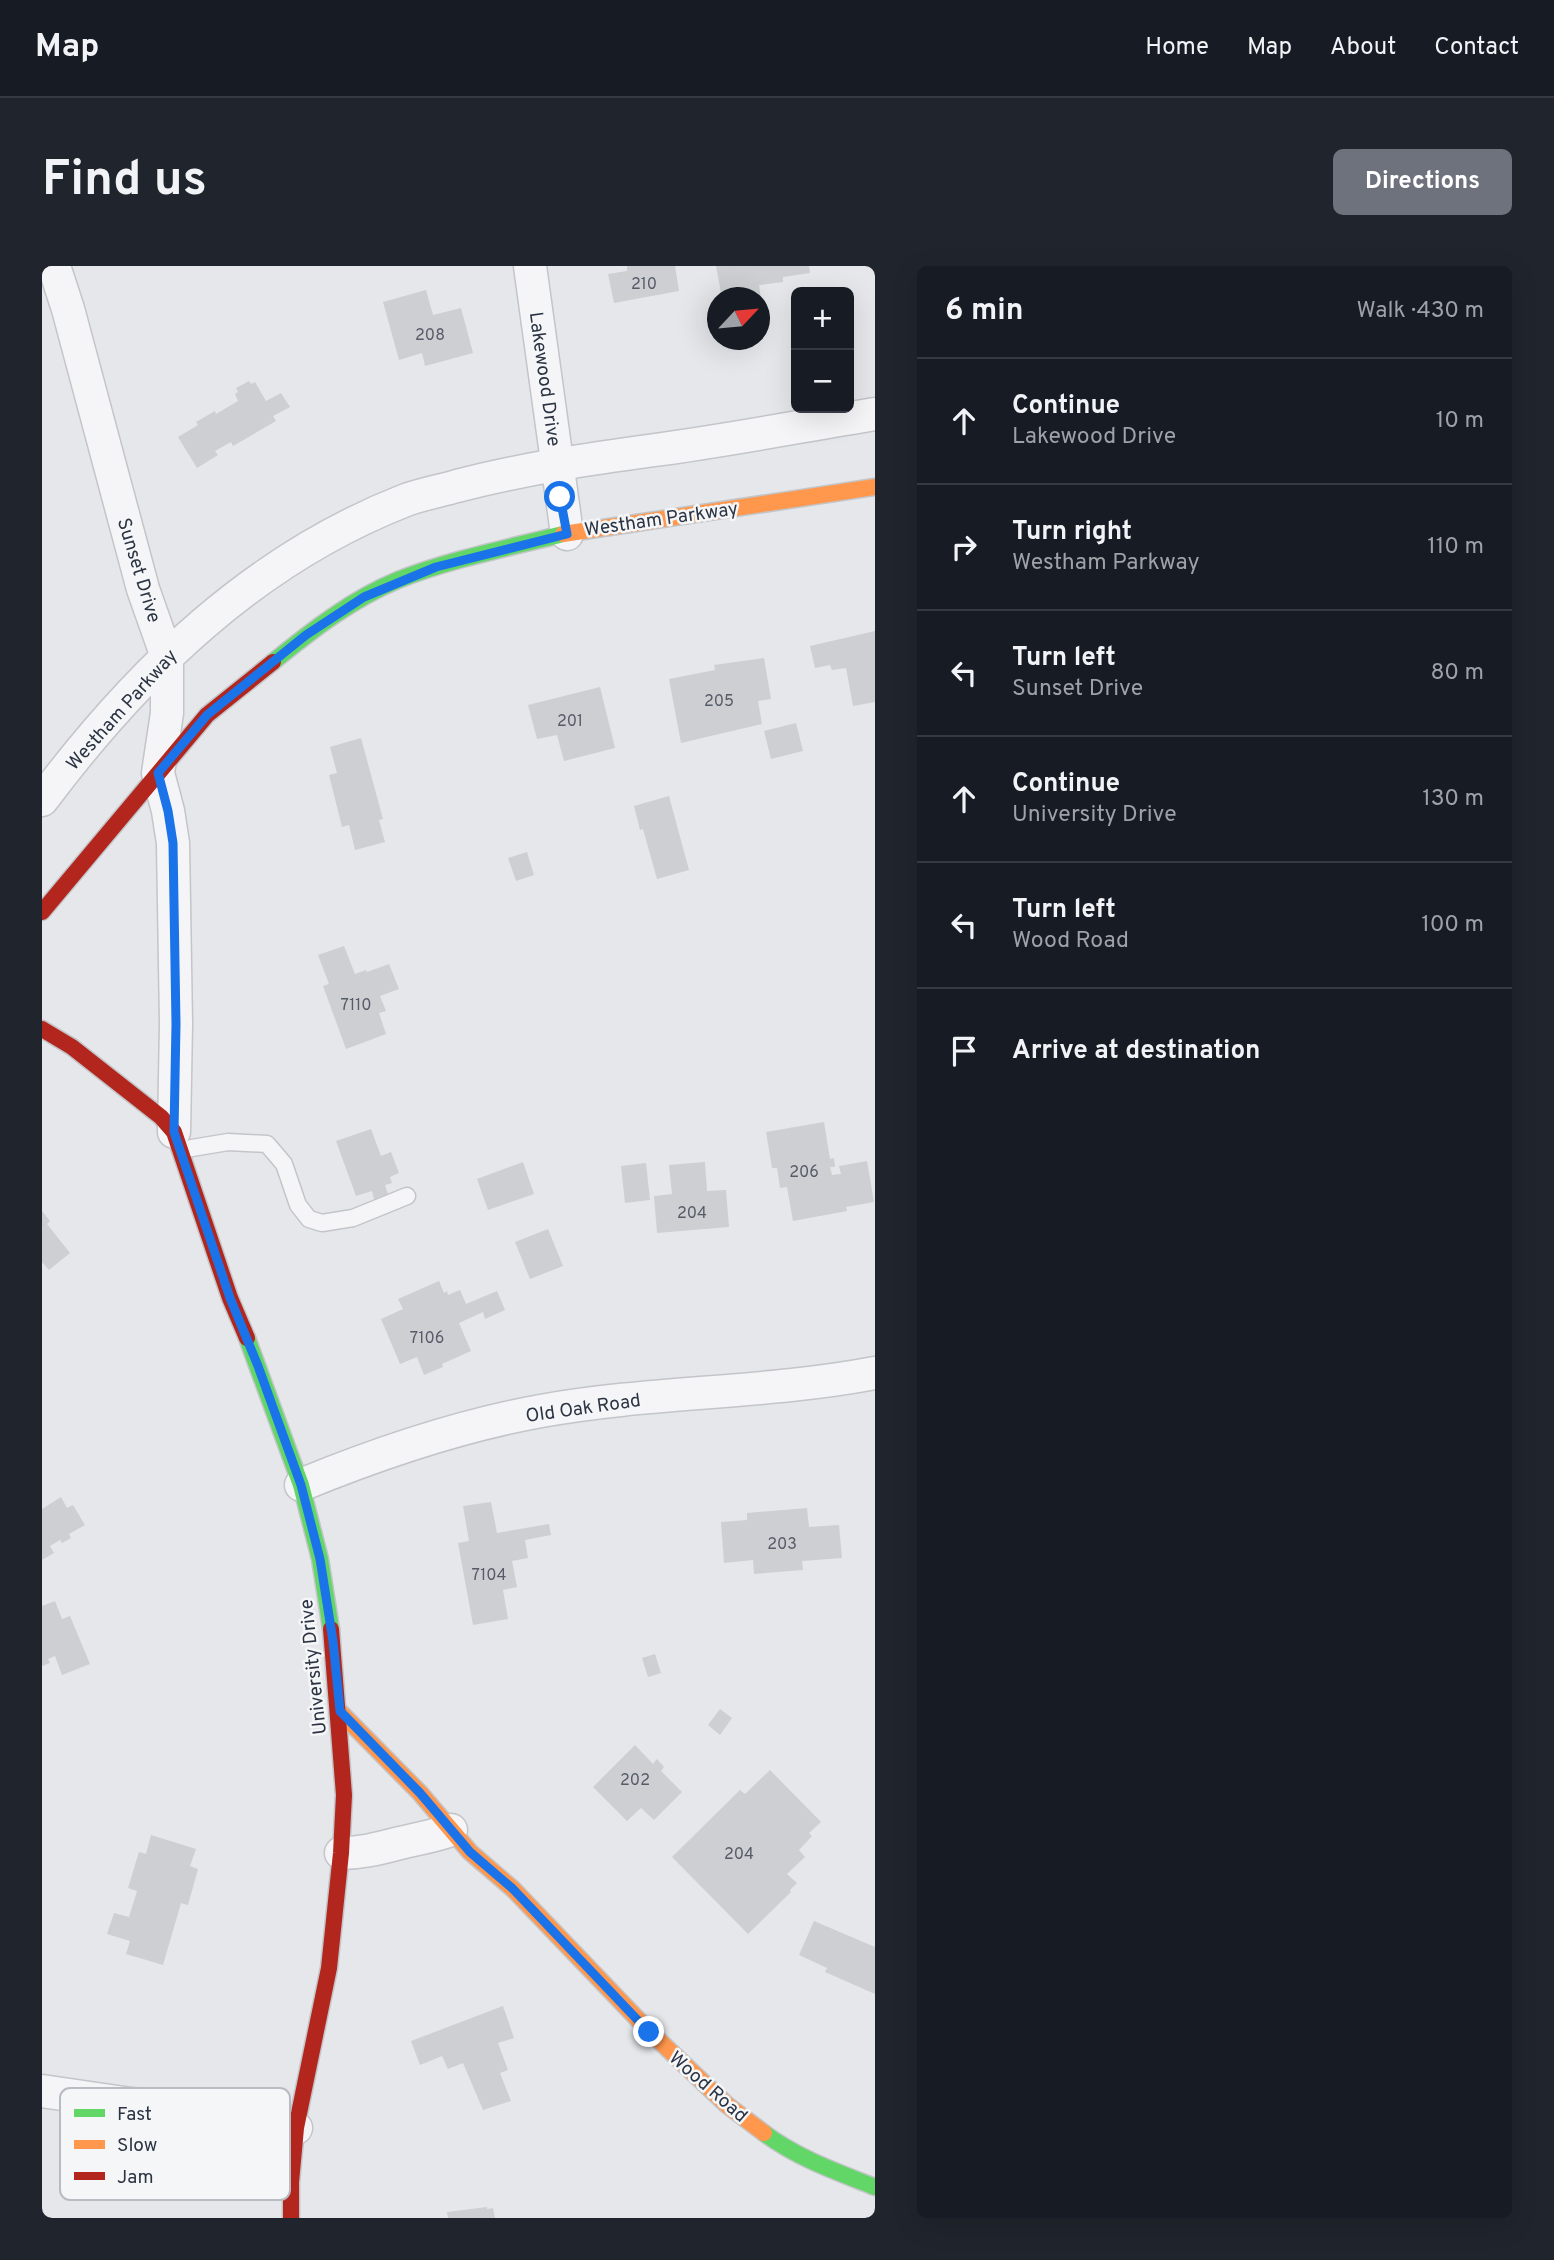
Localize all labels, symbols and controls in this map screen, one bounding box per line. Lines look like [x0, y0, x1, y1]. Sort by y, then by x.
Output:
text: Map [35, 27, 99, 69]
text: Home [1145, 33, 1209, 63]
text: Map [1247, 33, 1292, 63]
text: About [1330, 33, 1396, 63]
text: Contact [1434, 33, 1519, 63]
button: Directions [1333, 149, 1512, 215]
text: Find us [42, 151, 207, 213]
house number: 210 [631, 275, 657, 295]
north arrow [707, 287, 770, 350]
map controls [791, 287, 854, 413]
button: + [791, 287, 854, 350]
text: 6 min [945, 293, 1023, 330]
text: Walk · 430 m [1357, 297, 1484, 326]
street label: Lakewood Drive [523, 311, 565, 448]
house number: 208 [415, 326, 445, 346]
button: − [791, 350, 854, 413]
text: Continue [1012, 390, 1120, 423]
icon: ahead [945, 402, 983, 440]
text: 10 m [1436, 407, 1484, 436]
text: Lakewood Drive [1012, 423, 1176, 452]
route start [544, 481, 575, 512]
street label: Westham Parkway [583, 497, 740, 543]
street label: Sunset Drive [111, 515, 165, 626]
text: Turn right [1012, 516, 1132, 549]
icon: right [945, 528, 983, 566]
text: 110 m [1427, 533, 1484, 562]
text: Westham Parkway [1012, 549, 1200, 578]
text: Turn left [1012, 642, 1116, 675]
street label: Westham Parkway [62, 645, 183, 776]
icon: left [945, 654, 983, 692]
text: 80 m [1431, 659, 1484, 688]
text: Sunset Drive [1012, 675, 1143, 704]
house number: 205 [704, 692, 734, 712]
house number: 201 [557, 712, 583, 732]
text: Continue [1012, 768, 1120, 801]
icon: ahead [945, 780, 983, 818]
text: 130 m [1422, 785, 1484, 814]
text: University Drive [1012, 801, 1177, 830]
text: Turn left [1012, 894, 1116, 927]
icon: left [945, 906, 983, 944]
text: 100 m [1421, 911, 1484, 940]
text: Wood Road [1012, 927, 1129, 956]
house number: 7110 [341, 996, 371, 1016]
icon: arrive [945, 1032, 983, 1070]
text: Arrive at destination [1012, 1035, 1260, 1068]
house number: 206 [789, 1163, 819, 1183]
house number: 204 [677, 1204, 707, 1224]
house number: 7106 [410, 1329, 444, 1349]
street label: Old Oak Road [524, 1389, 642, 1429]
house number: 203 [767, 1535, 797, 1555]
house number: 7104 [472, 1566, 506, 1586]
street label: University Drive [295, 1598, 333, 1736]
house number: 202 [620, 1771, 650, 1791]
house number: 204 [724, 1845, 754, 1865]
route end [633, 2016, 664, 2047]
street label: Wood Road [663, 2047, 752, 2128]
legend [60, 2088, 290, 2200]
text: Fast [117, 2103, 152, 2127]
text: Slow [117, 2134, 157, 2158]
text: Jam [117, 2166, 154, 2190]

